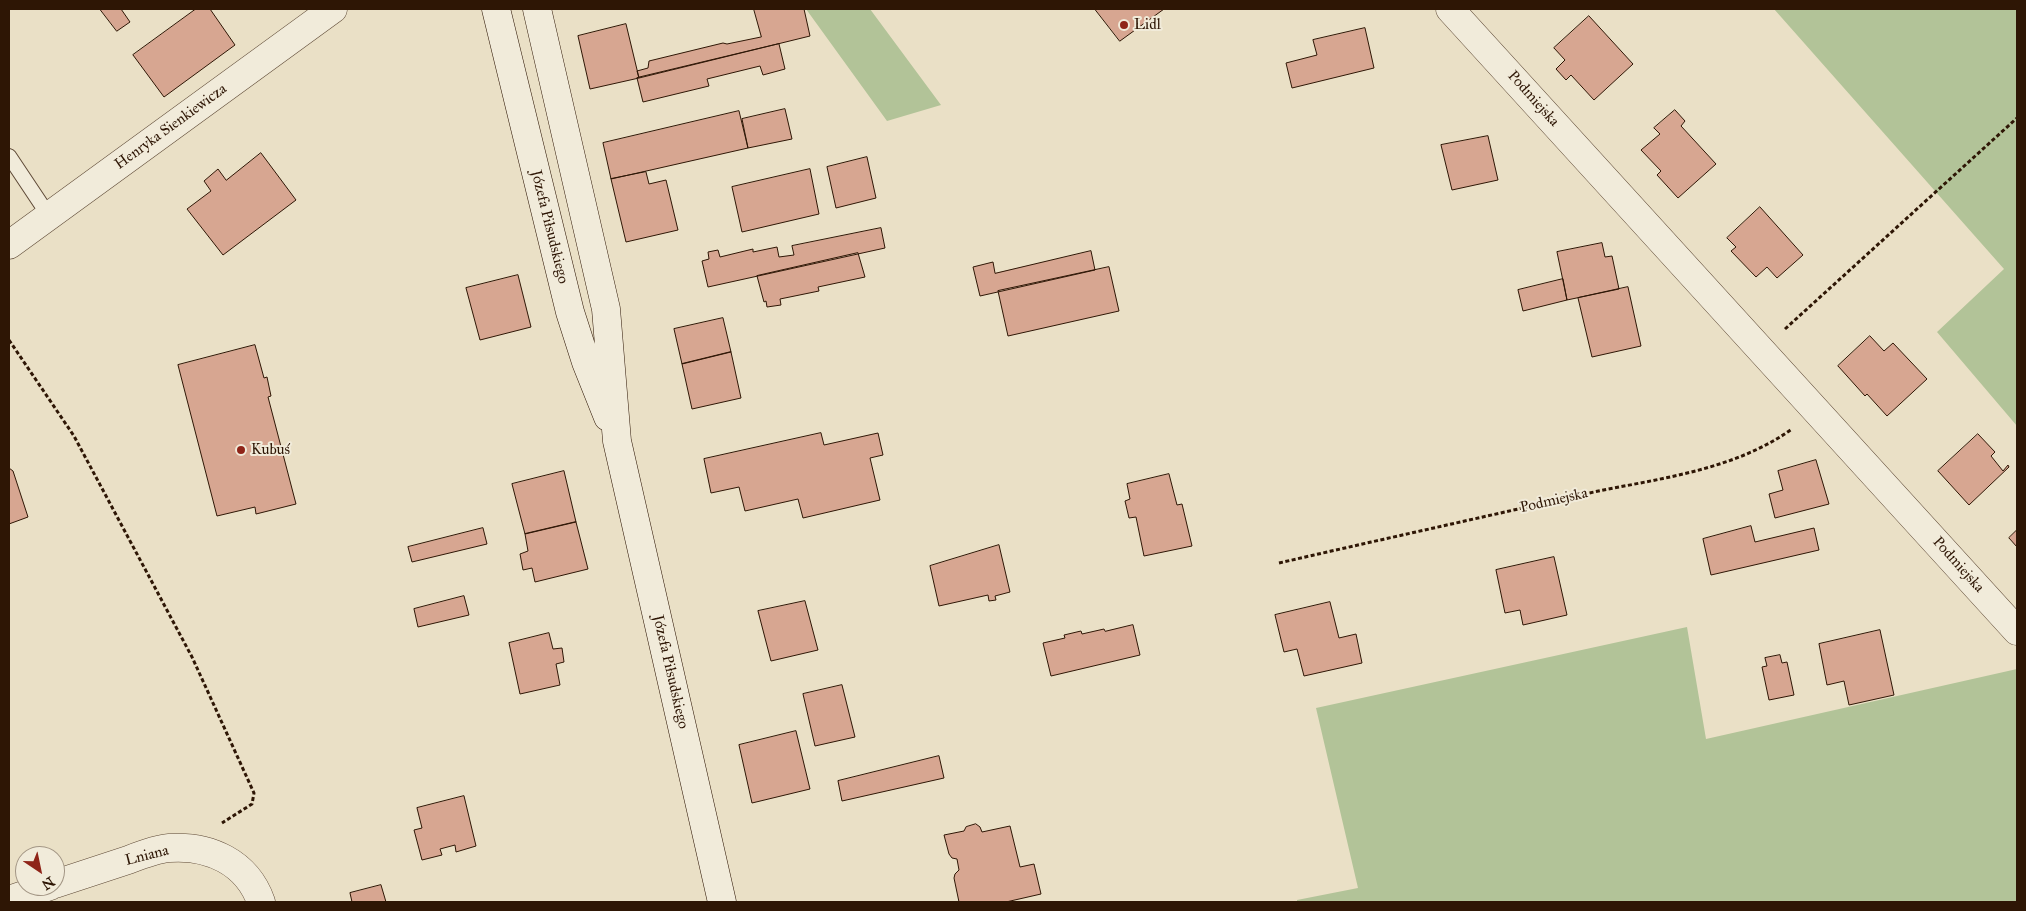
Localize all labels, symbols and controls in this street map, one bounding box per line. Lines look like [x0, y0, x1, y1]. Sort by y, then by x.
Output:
place label: Lidl [1134, 16, 1161, 34]
marker: Lidl [1118, 19, 1130, 31]
street label: Podmiejska [1503, 67, 1563, 131]
street label: Henryka Sienkiewicza [111, 80, 231, 174]
street label: Józefa Piłsudskiego [526, 168, 572, 286]
place label: Kubuś [251, 441, 290, 459]
marker: Kubuś [235, 444, 247, 456]
street label: Podmiejska [1518, 485, 1590, 517]
street label: Podmiejska [1928, 533, 1988, 597]
street label: Józefa Piłsudskiego [648, 613, 692, 731]
street label: Lniana [123, 842, 171, 870]
north arrow [15, 846, 65, 896]
text: N [38, 873, 58, 893]

